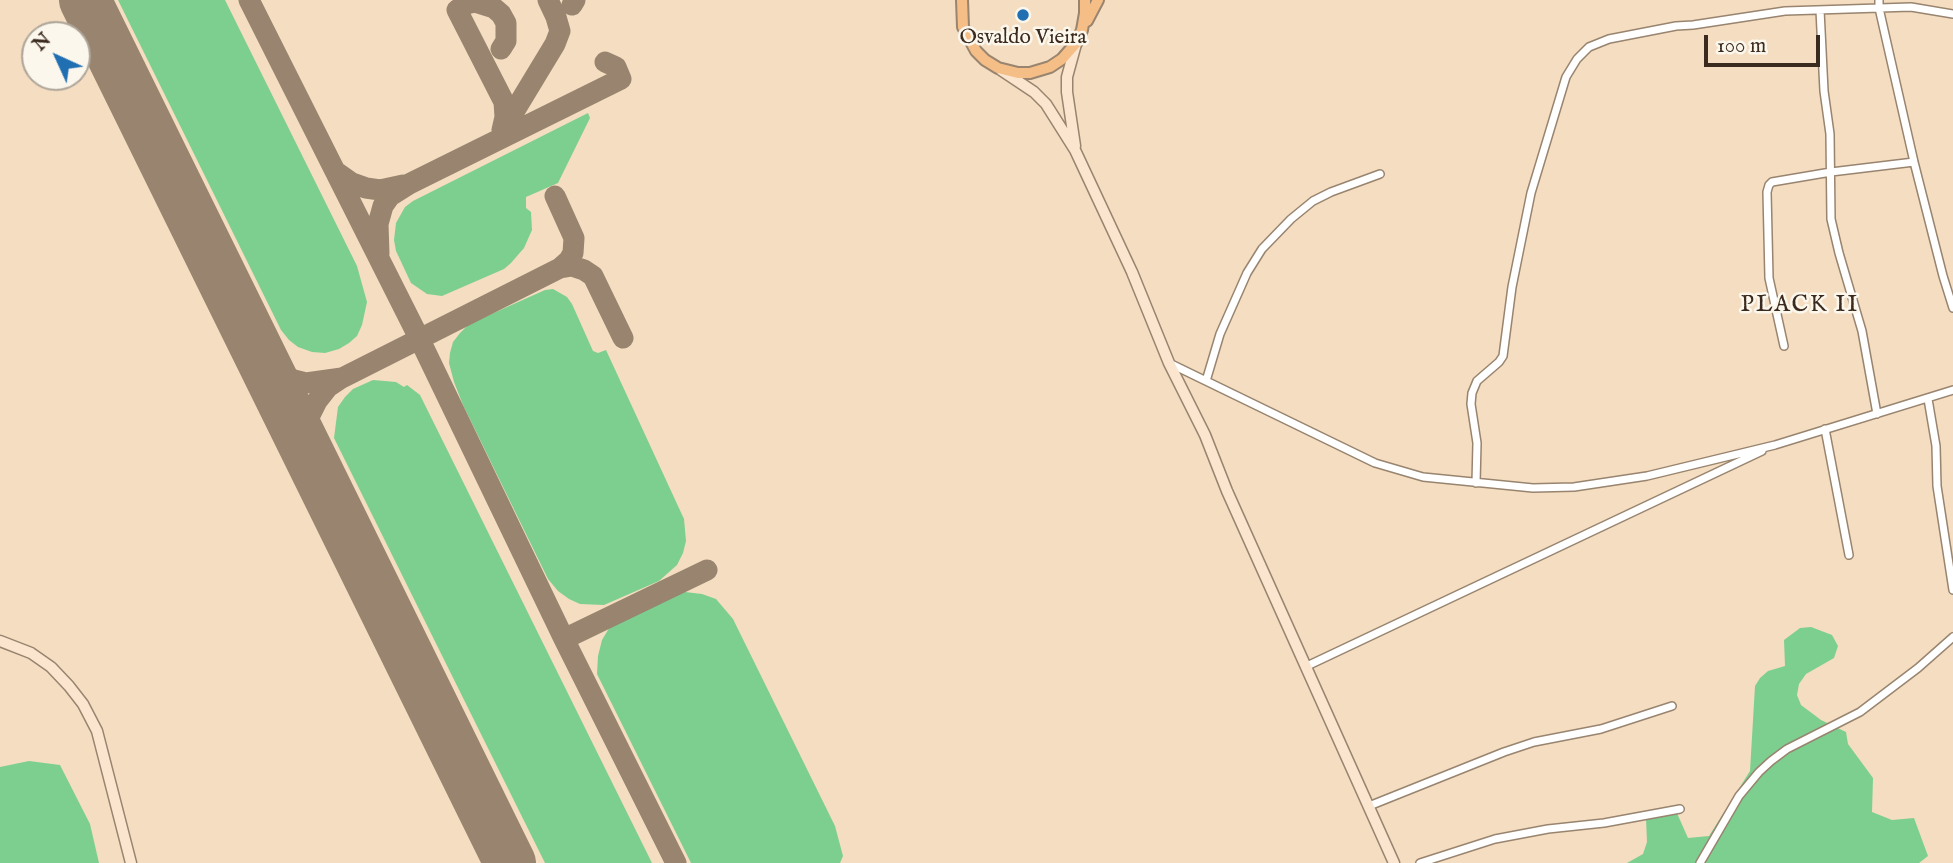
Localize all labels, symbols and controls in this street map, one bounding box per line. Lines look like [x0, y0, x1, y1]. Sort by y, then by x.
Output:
marker: Osvaldo Vieira [1015, 7, 1031, 23]
north arrow [21, 21, 91, 91]
scale bar [1708, 21, 1824, 65]
place label: Osvaldo Vieira [959, 26, 1087, 52]
text: N [28, 28, 57, 57]
text: 100 m [1717, 33, 1766, 60]
district label: PLACK II [1742, 292, 1858, 320]

